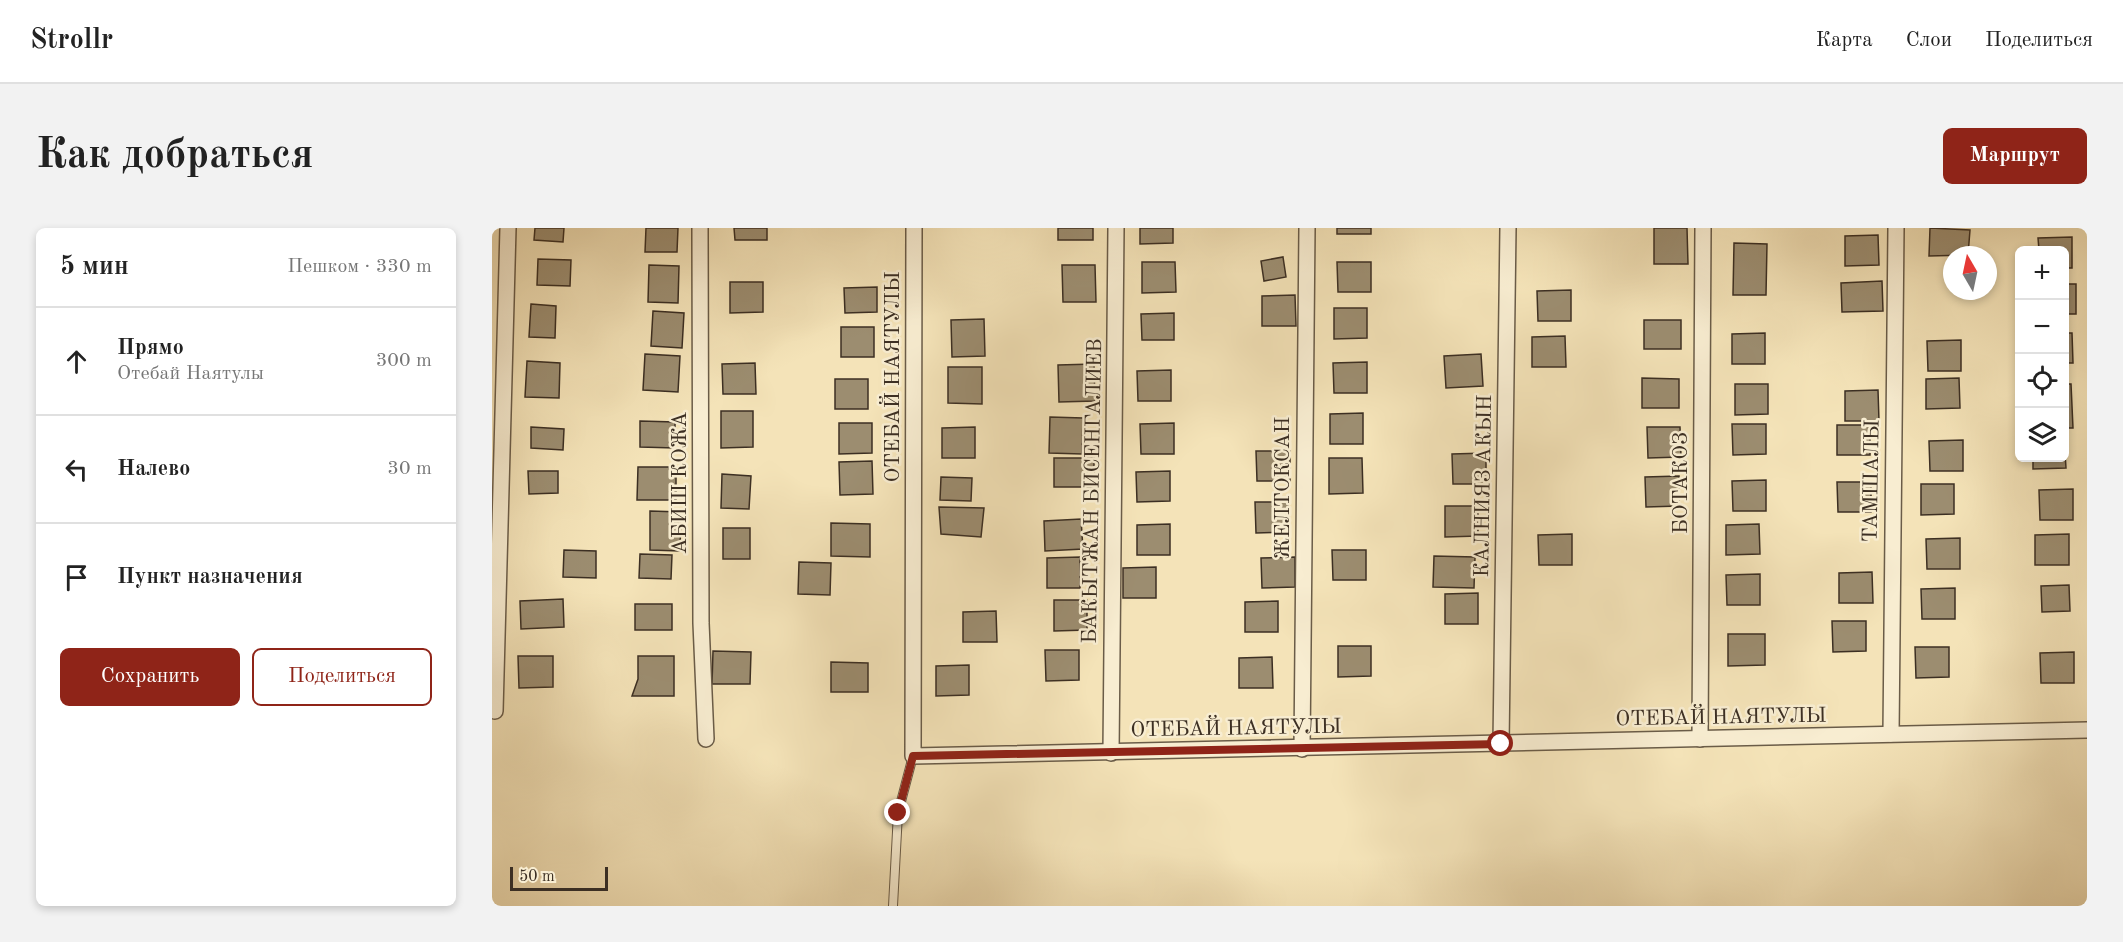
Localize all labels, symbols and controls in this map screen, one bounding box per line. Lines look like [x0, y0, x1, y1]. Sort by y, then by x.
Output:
text: Strollr [30, 27, 113, 55]
text: Карта [1816, 30, 1873, 51]
text: Слои [1906, 30, 1952, 51]
text: Поделиться [1985, 30, 2093, 51]
button: Маршрут [1943, 128, 2087, 184]
text: Как добраться [36, 135, 313, 177]
north arrow [1943, 246, 1997, 300]
map controls [2015, 246, 2069, 462]
button: + [2015, 246, 2069, 300]
text: 5 мин [60, 254, 129, 280]
text: Пешком · 330 m [287, 257, 432, 277]
street label: ОТЕБАЙ НАЯТУЛЫ [878, 271, 904, 483]
button: − [2015, 300, 2069, 354]
text: Прямо [117, 337, 184, 359]
street label: БАКЫТЖАН БИСЕНГАЛИЕВ [1080, 338, 1106, 644]
icon: ahead [60, 345, 93, 378]
text: 300 m [376, 351, 432, 371]
button: locate [2015, 354, 2069, 408]
text: Отебай Наятулы [117, 364, 264, 384]
street label: КАЛНИЯЗ АКЫН [1472, 394, 1496, 578]
button: layers [2015, 408, 2069, 462]
street label: АБИШ КОЖА [670, 412, 691, 554]
street label: ЖЕЛТОКСАН [1273, 417, 1294, 559]
street label: ТАМШАЛЫ [1860, 419, 1884, 543]
street label: БОТАКОЗ [1671, 432, 1692, 534]
icon: left [60, 453, 93, 486]
text: Налево [117, 458, 190, 480]
text: 30 m [387, 459, 432, 479]
icon: arrive [60, 561, 93, 594]
text: Пункт назначения [117, 566, 303, 588]
button: Сохранить [60, 648, 240, 706]
button: Поделиться [252, 648, 432, 706]
street label: ОТЕБАЙ НАЯТУЛЫ [1615, 701, 1827, 730]
street label: ОТЕБАЙ НАЯТУЛЫ [1130, 712, 1342, 741]
route start [1487, 730, 1513, 756]
route end [884, 799, 910, 825]
scale bar [510, 864, 608, 892]
text: 50 m [519, 869, 555, 885]

